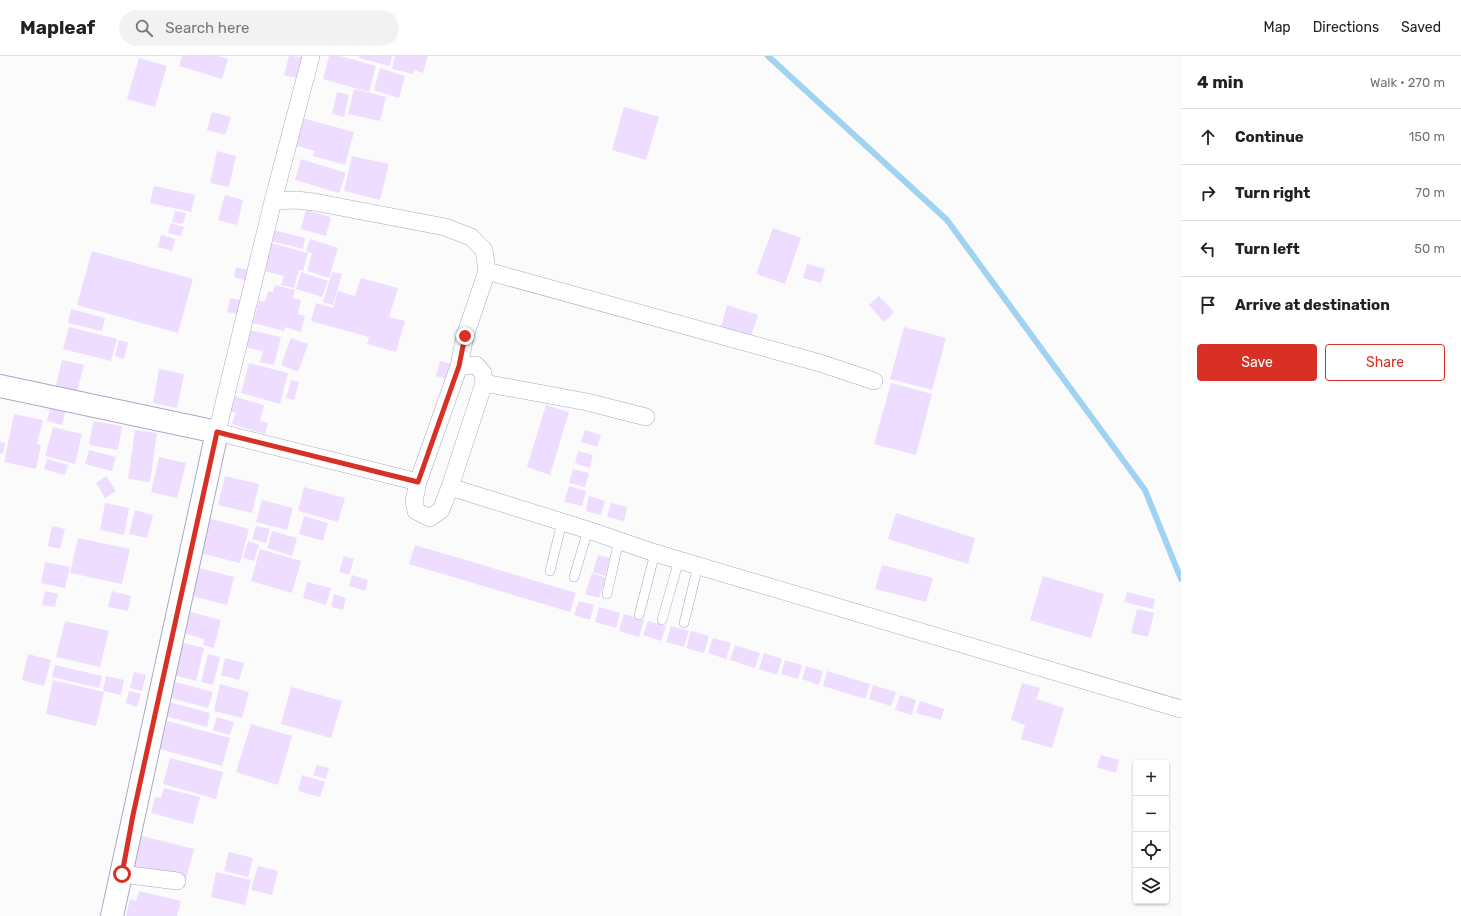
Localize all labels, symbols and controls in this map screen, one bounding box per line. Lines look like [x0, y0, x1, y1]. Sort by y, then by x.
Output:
search box [119, 10, 399, 46]
text: Mapleaf [20, 16, 95, 39]
icon: search [133, 17, 155, 39]
text: Search here [165, 19, 249, 37]
text: Map [1264, 19, 1291, 36]
text: Directions [1313, 19, 1379, 36]
text: Saved [1401, 19, 1441, 36]
text: 4 min [1197, 72, 1244, 92]
text: Walk · 270 m [1370, 75, 1445, 90]
icon: ahead [1197, 126, 1219, 148]
text: Continue [1235, 128, 1304, 146]
text: 150 m [1409, 129, 1445, 144]
icon: right [1197, 182, 1219, 204]
text: Turn right [1235, 184, 1310, 202]
text: 70 m [1415, 185, 1445, 200]
icon: left [1197, 238, 1219, 260]
text: Turn left [1235, 240, 1300, 258]
text: 50 m [1414, 241, 1445, 256]
icon: arrive [1197, 294, 1219, 316]
text: Arrive at destination [1235, 296, 1390, 314]
route end [456, 327, 474, 345]
button: Save [1197, 344, 1317, 381]
button: Share [1325, 344, 1445, 381]
map controls [1133, 760, 1169, 904]
button: + [1133, 760, 1169, 796]
button: − [1133, 796, 1169, 832]
button: locate [1133, 832, 1169, 868]
route start [113, 865, 131, 883]
button: layers [1133, 868, 1169, 904]

